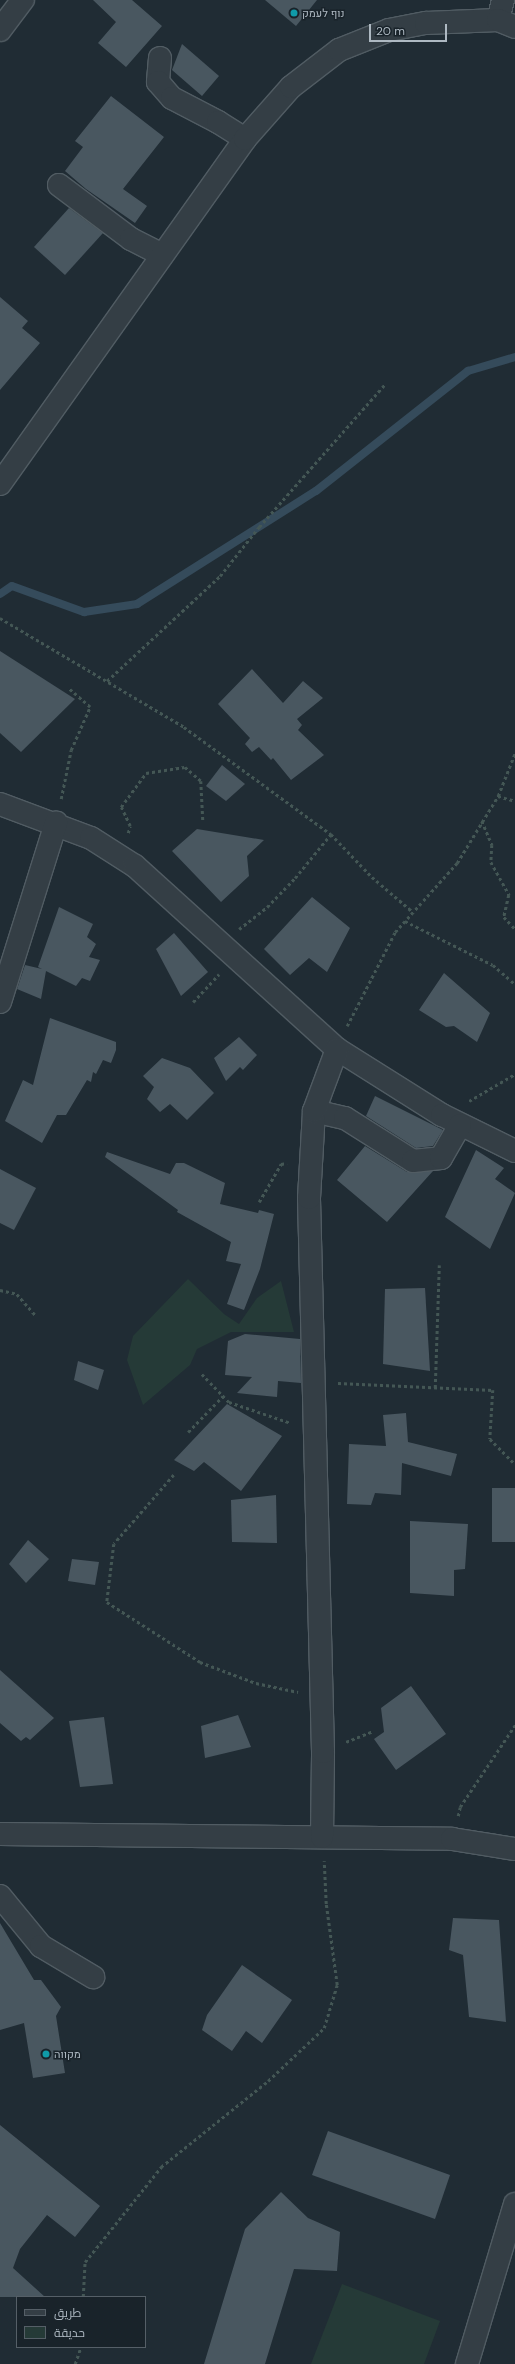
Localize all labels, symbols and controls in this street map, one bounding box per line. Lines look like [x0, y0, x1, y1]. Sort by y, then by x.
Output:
place label: נוף לעמק [302, 6, 345, 20]
marker: נוף לעמק [289, 8, 299, 18]
scale bar [371, 16, 449, 42]
text: 20 m [376, 23, 405, 39]
place label: מקווה [54, 2047, 81, 2061]
marker: מקווה [41, 2049, 51, 2059]
legend [16, 2296, 146, 2348]
text: طريق [54, 2305, 81, 2321]
text: حديقة [54, 2325, 85, 2341]

